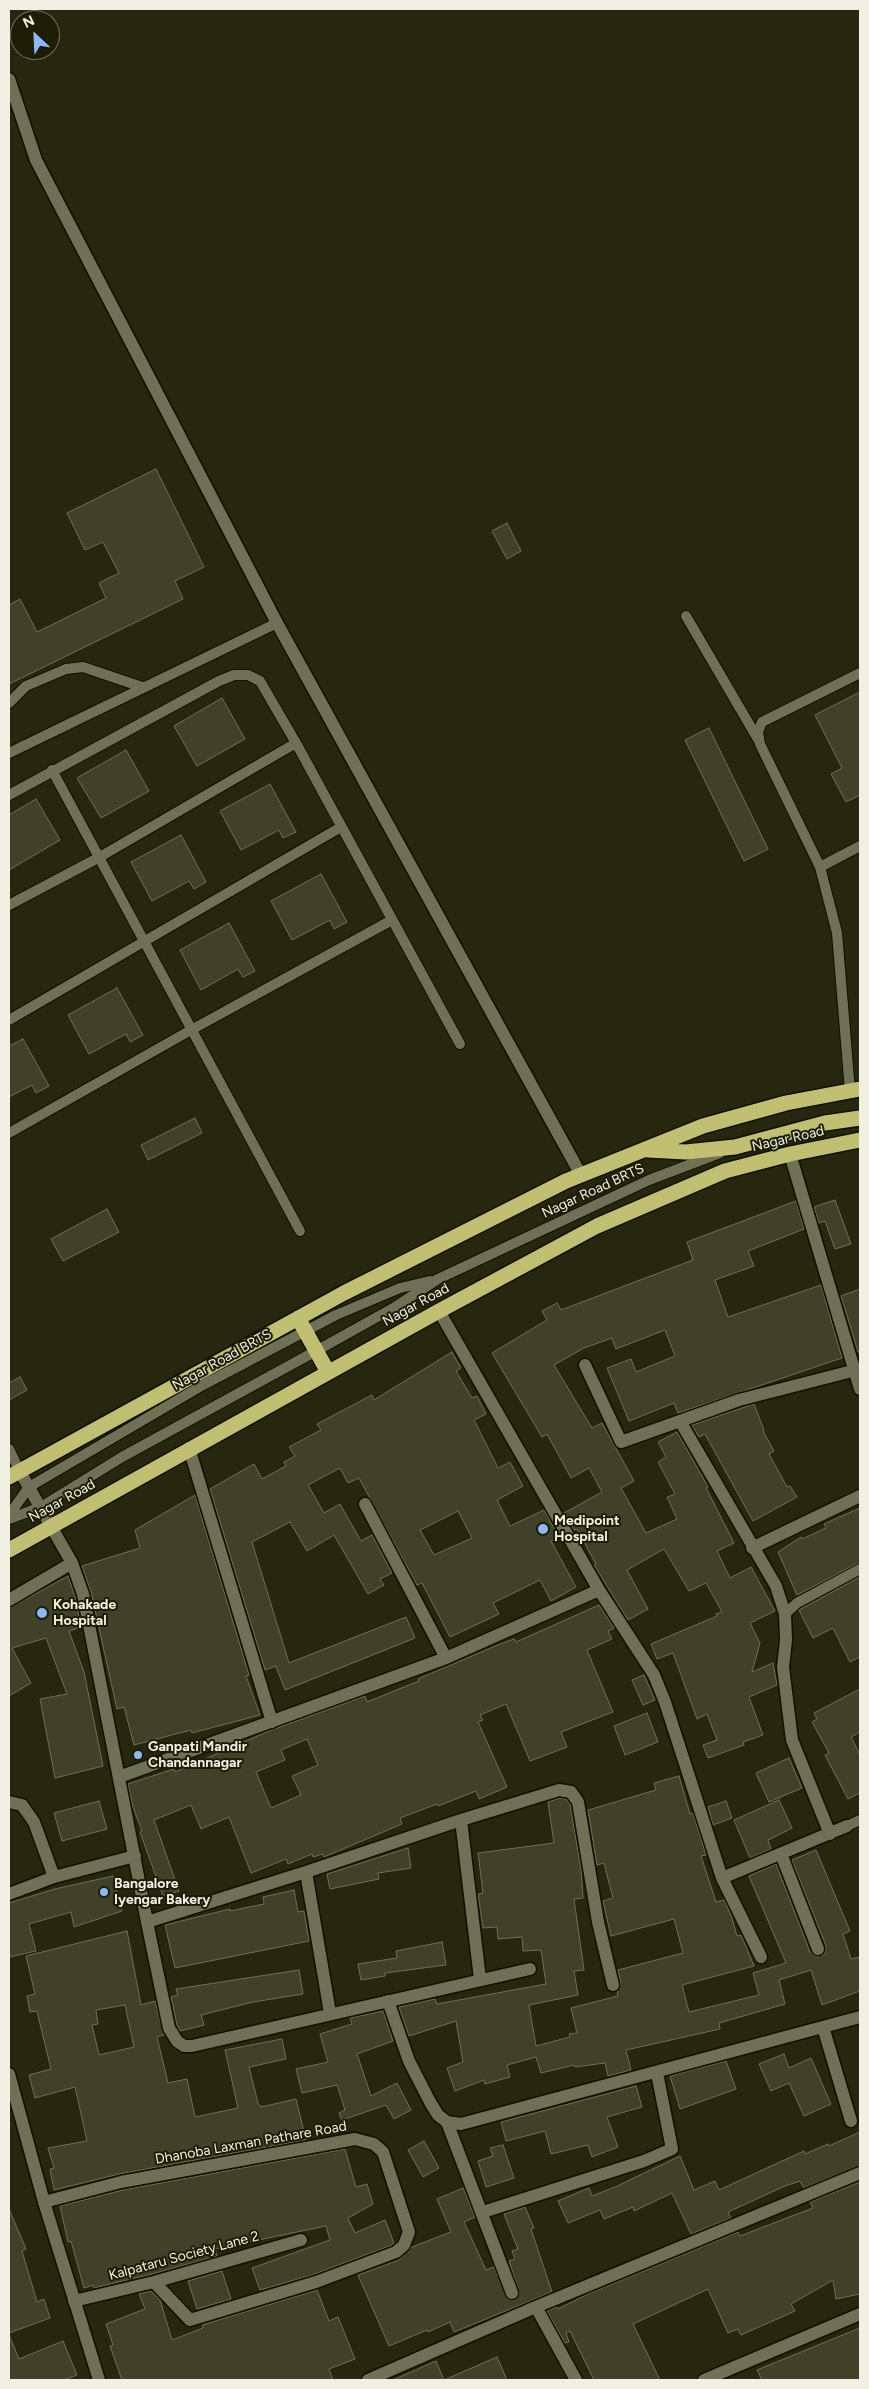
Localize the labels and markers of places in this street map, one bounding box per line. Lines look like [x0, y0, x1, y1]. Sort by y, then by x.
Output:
place label: Medipoint Hospital [554, 1513, 620, 1545]
marker: Medipoint Hospital [536, 1522, 550, 1536]
place label: Kohakade Hospital [53, 1597, 116, 1630]
marker: Kohakade Hospital [35, 1606, 49, 1620]
place label: Ganpati Mandir Chandannagar [148, 1739, 247, 1771]
marker: Ganpati Mandir Chandannagar [132, 1749, 144, 1761]
place label: Bangalore Iyengar Bakery [114, 1876, 210, 1908]
marker: Bangalore Iyengar Bakery [98, 1886, 110, 1898]

